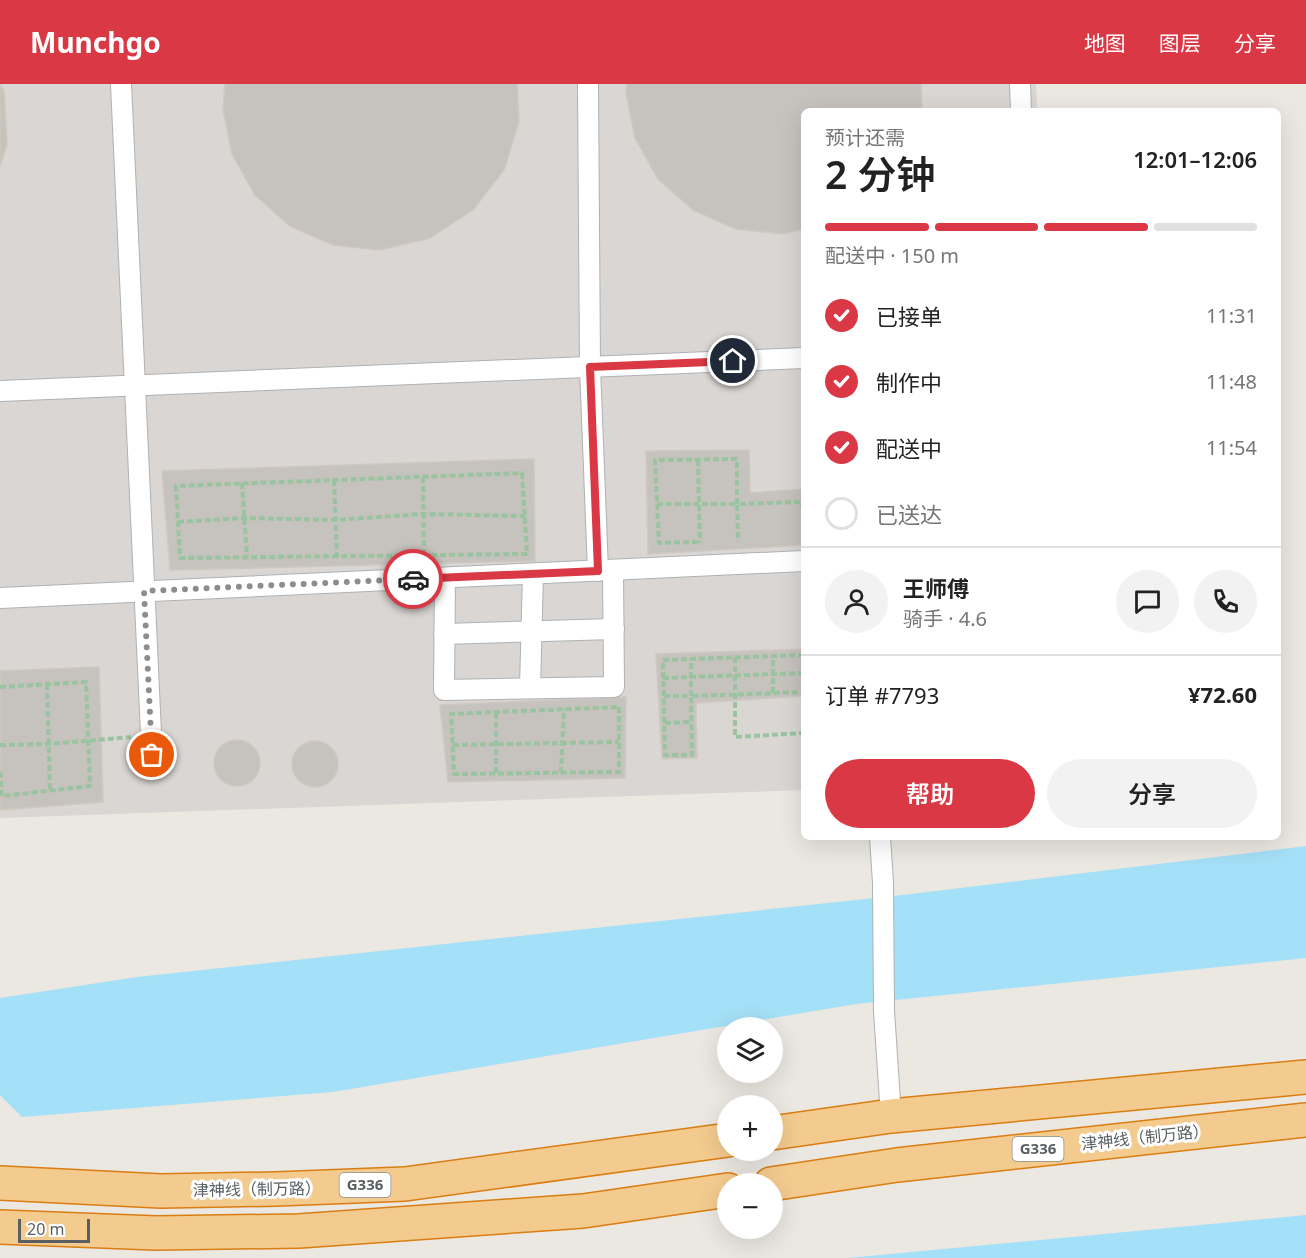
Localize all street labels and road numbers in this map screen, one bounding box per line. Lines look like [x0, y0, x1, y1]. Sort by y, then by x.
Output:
street label: 津神线（制万路） [1080, 1119, 1210, 1155]
road number: G336 [1012, 1137, 1064, 1161]
road number: G336 [340, 1173, 391, 1197]
street label: 津神线（制万路） [193, 1177, 321, 1201]

